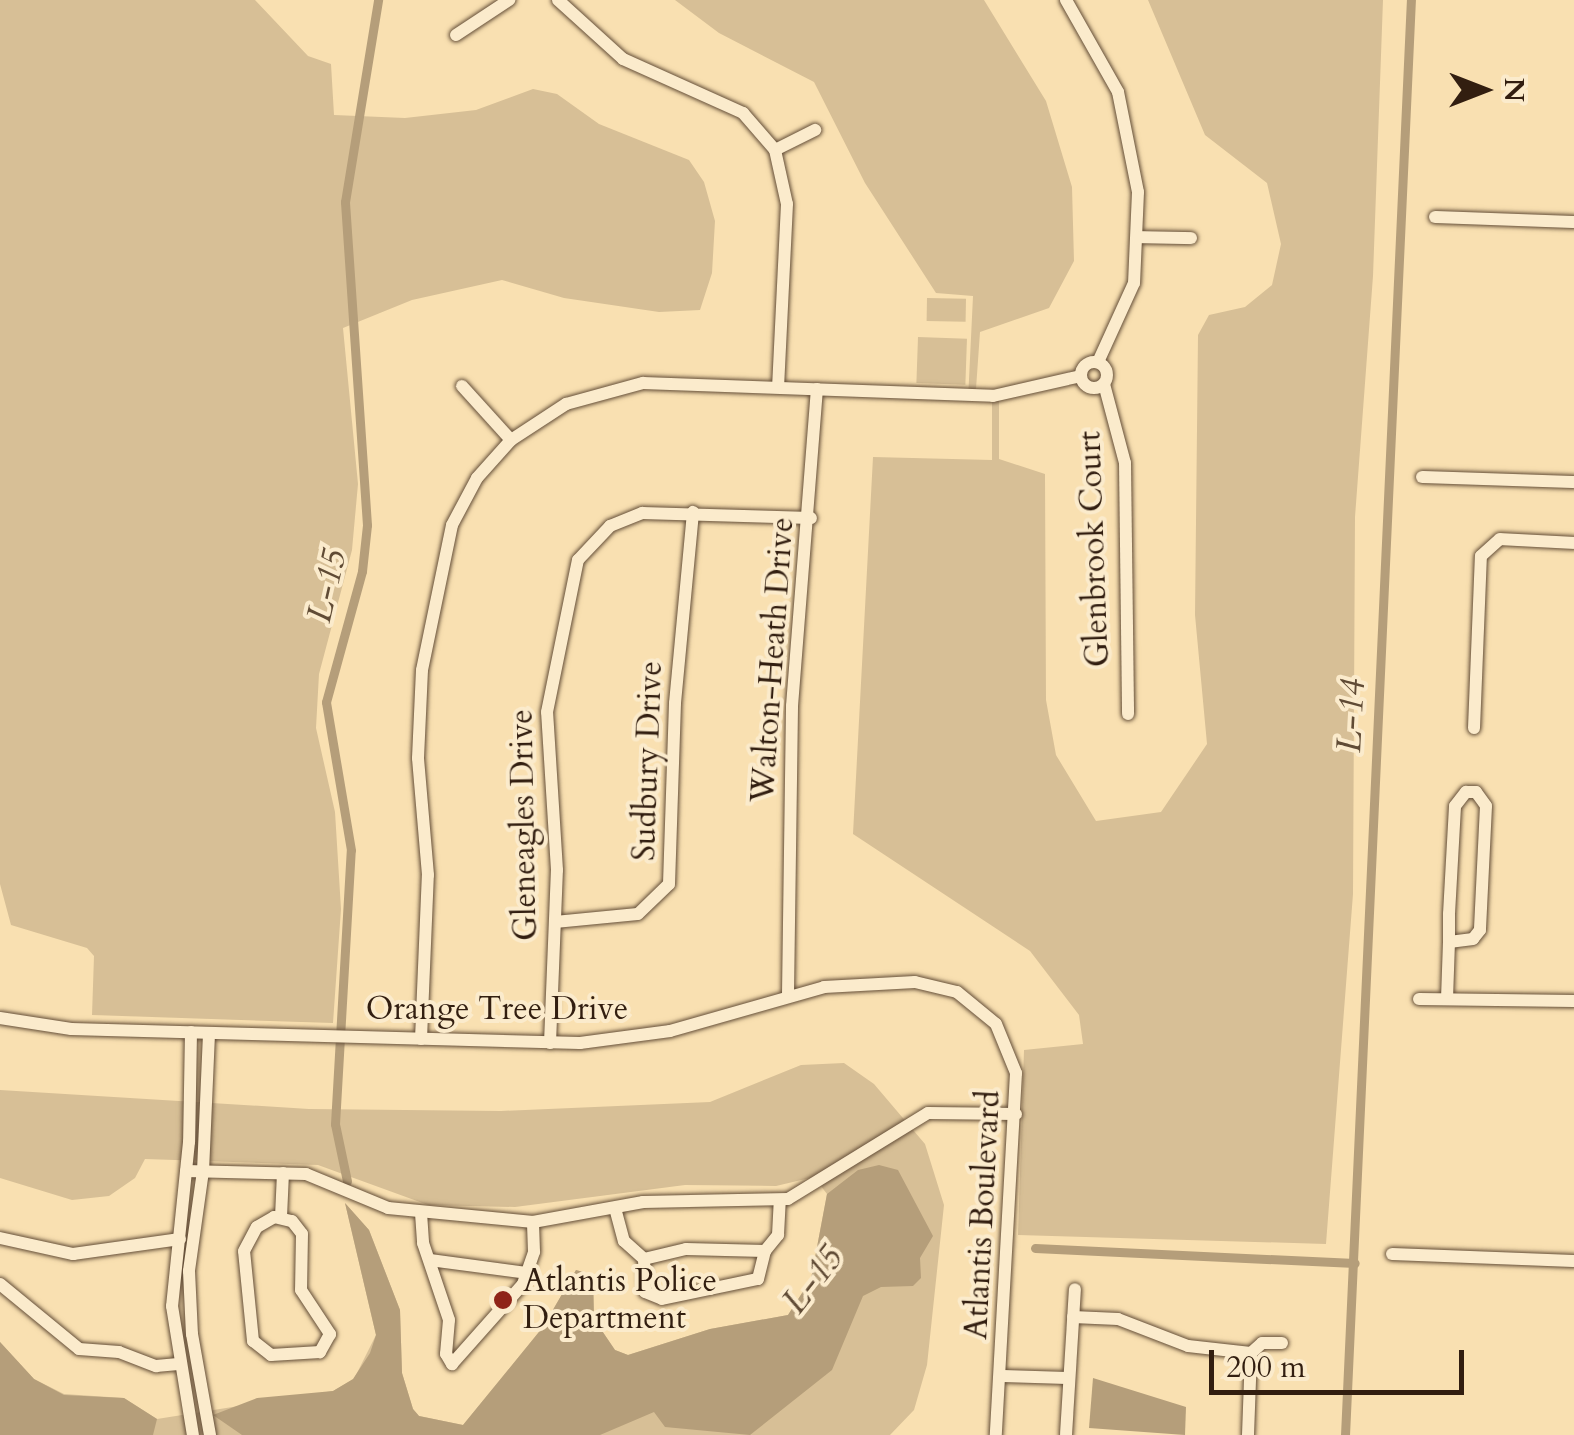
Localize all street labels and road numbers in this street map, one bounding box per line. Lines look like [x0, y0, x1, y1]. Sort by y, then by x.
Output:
street label: Glenbrook Court [1071, 430, 1117, 668]
street label: Walton-Heath Drive [744, 516, 802, 804]
street label: Sudbury Drive [625, 660, 671, 862]
street label: Gleneagles Drive [503, 709, 545, 941]
street label: Orange Tree Drive [366, 990, 628, 1028]
street label: Atlantis Boulevard [957, 1089, 1009, 1341]

